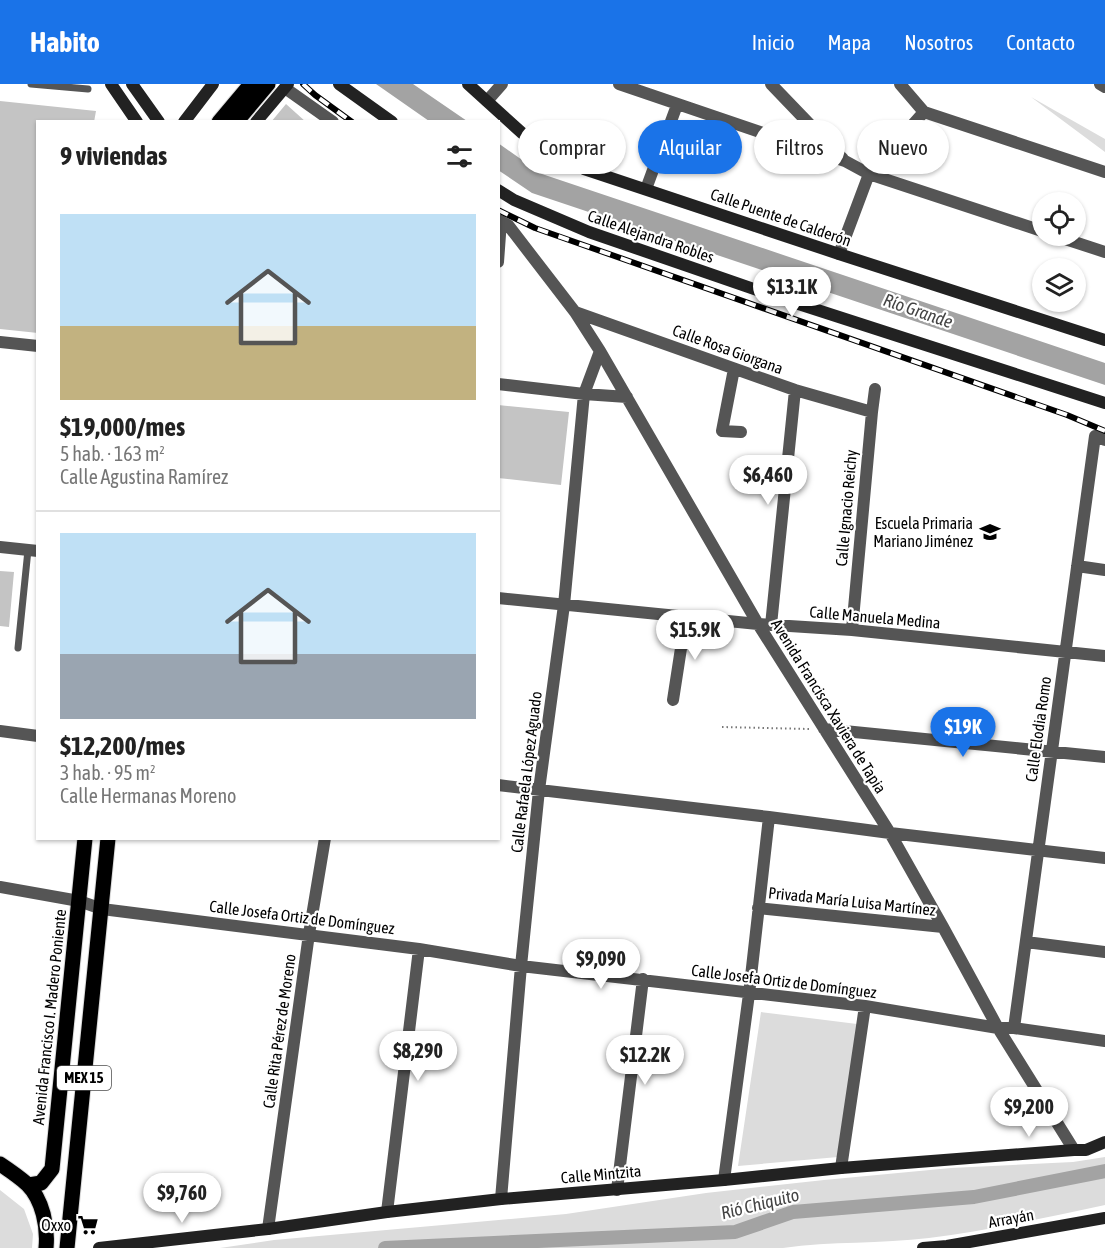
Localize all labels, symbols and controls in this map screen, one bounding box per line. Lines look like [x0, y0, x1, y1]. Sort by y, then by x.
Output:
text: Habito [30, 26, 100, 58]
text: Inicio [752, 30, 795, 54]
text: Mapa [828, 30, 871, 54]
text: Nosotros [904, 30, 973, 54]
text: Contacto [1006, 30, 1075, 54]
chip: Comprar [518, 120, 626, 174]
chip: Alquilar [638, 120, 742, 174]
chip: Filtros [754, 120, 845, 174]
chip: Nuevo [857, 120, 949, 174]
icon: filters [443, 140, 476, 173]
text: 9 viviendas [60, 141, 167, 171]
street label: Calle Puente de Calderón [708, 184, 854, 250]
map controls [1032, 192, 1086, 312]
button: locate [1032, 192, 1086, 246]
street label: Calle Alejandra Robles [585, 206, 717, 267]
icon: home [214, 253, 322, 361]
button: layers [1032, 258, 1086, 312]
pin: $13.1K [743, 267, 841, 318]
text: $13.1K [767, 275, 817, 298]
water label: Río Grande [881, 289, 956, 332]
street label: Calle Rosa Giorgana [670, 321, 786, 378]
text: $19,000/mes [60, 412, 185, 442]
text: 5 hab. · 163 m² [60, 442, 165, 465]
street label: Calle Ignacio Reichy [832, 448, 861, 567]
pin: $6,460 [719, 455, 817, 506]
text: $6,460 [743, 463, 793, 486]
text: Calle Agustina Ramírez [60, 465, 228, 488]
place label: Escuela Primaria Mariano Jiménez [873, 514, 973, 550]
school or university icon: Escuela Primaria Mariano Jiménez [978, 520, 1002, 544]
icon: home [214, 572, 322, 680]
street label: Calle Manuela Medina [809, 602, 941, 632]
pin: $15.9K [646, 610, 744, 661]
street label: Avenida Francisca Xaviera de Tapia [767, 616, 890, 797]
text: $15.9K [670, 618, 720, 641]
street label: Calle Elodia Romo [1022, 675, 1054, 783]
street label: Calle Rafaela López Aguado [507, 690, 546, 854]
pin: $19K [927, 707, 999, 758]
text: $19K [945, 715, 982, 738]
text: $12,200/mes [60, 731, 185, 761]
text: 3 hab. · 95 m² [60, 761, 155, 784]
text: Calle Hermanas Moreno [60, 784, 237, 807]
street label: Privada María Luisa Martínez [767, 883, 937, 919]
street label: Calle Josefa Ortiz de Domínguez [208, 897, 396, 938]
street label: Avenida Francisco I. Madero Poniente [29, 908, 69, 1126]
pin: $9,090 [552, 939, 650, 990]
text: $9,090 [576, 947, 626, 970]
street label: Calle Rita Pérez de Moreno [259, 953, 299, 1109]
street label: Calle Josefa Ortiz de Domínguez [690, 961, 878, 1002]
pin: $8,290 [369, 1031, 467, 1082]
pin: $12.2K [596, 1035, 694, 1086]
text: $8,290 [393, 1039, 443, 1062]
text: $12.2K [620, 1043, 670, 1066]
road number: MEX 15 [57, 1066, 111, 1090]
pin: $9,200 [980, 1087, 1078, 1138]
text: $9,200 [1004, 1095, 1054, 1118]
street label: Calle Mintzita [560, 1162, 642, 1186]
pin: $9,760 [133, 1173, 231, 1224]
text: $9,760 [157, 1181, 207, 1204]
water label: Rió Chiquito [719, 1184, 801, 1223]
street label: Arrayán [987, 1205, 1035, 1232]
supermarket icon: Oxxo [76, 1213, 100, 1237]
place label: Oxxo [41, 1216, 71, 1234]

